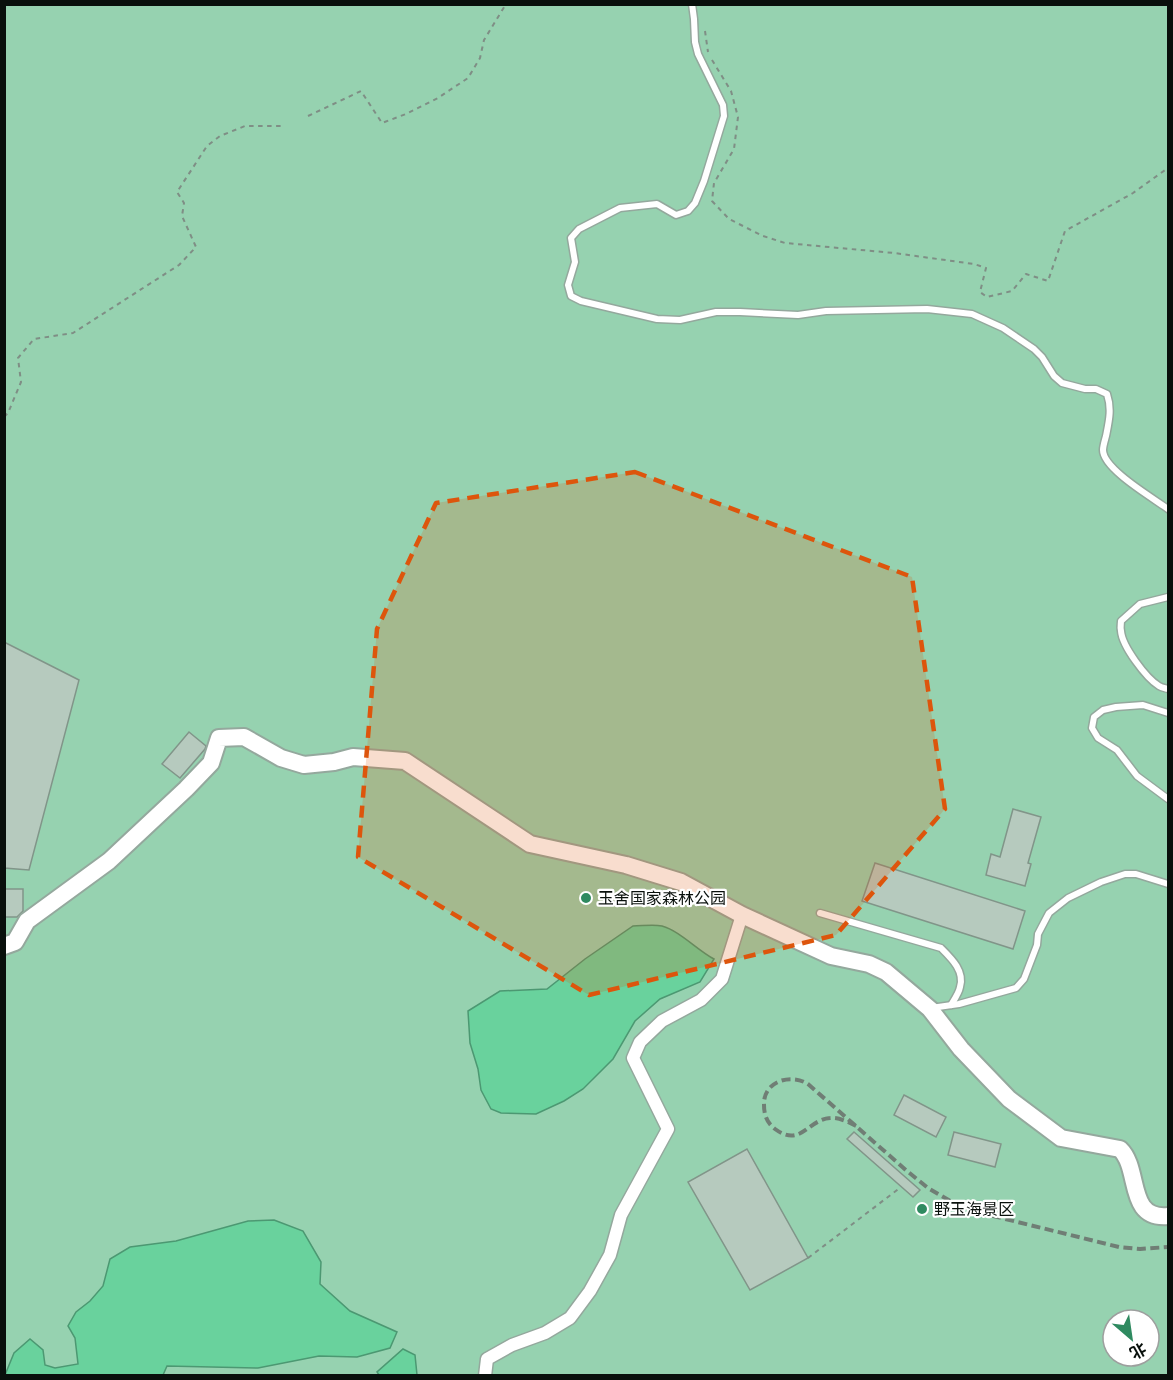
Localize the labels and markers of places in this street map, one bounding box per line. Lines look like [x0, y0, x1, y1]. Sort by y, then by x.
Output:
place label: 玉舍国家森林公园 [598, 889, 726, 909]
marker: 玉舍国家森林公园 [579, 891, 593, 905]
place label: 野玉海景区 [934, 1200, 1014, 1220]
marker: 野玉海景区 [915, 1202, 929, 1216]

